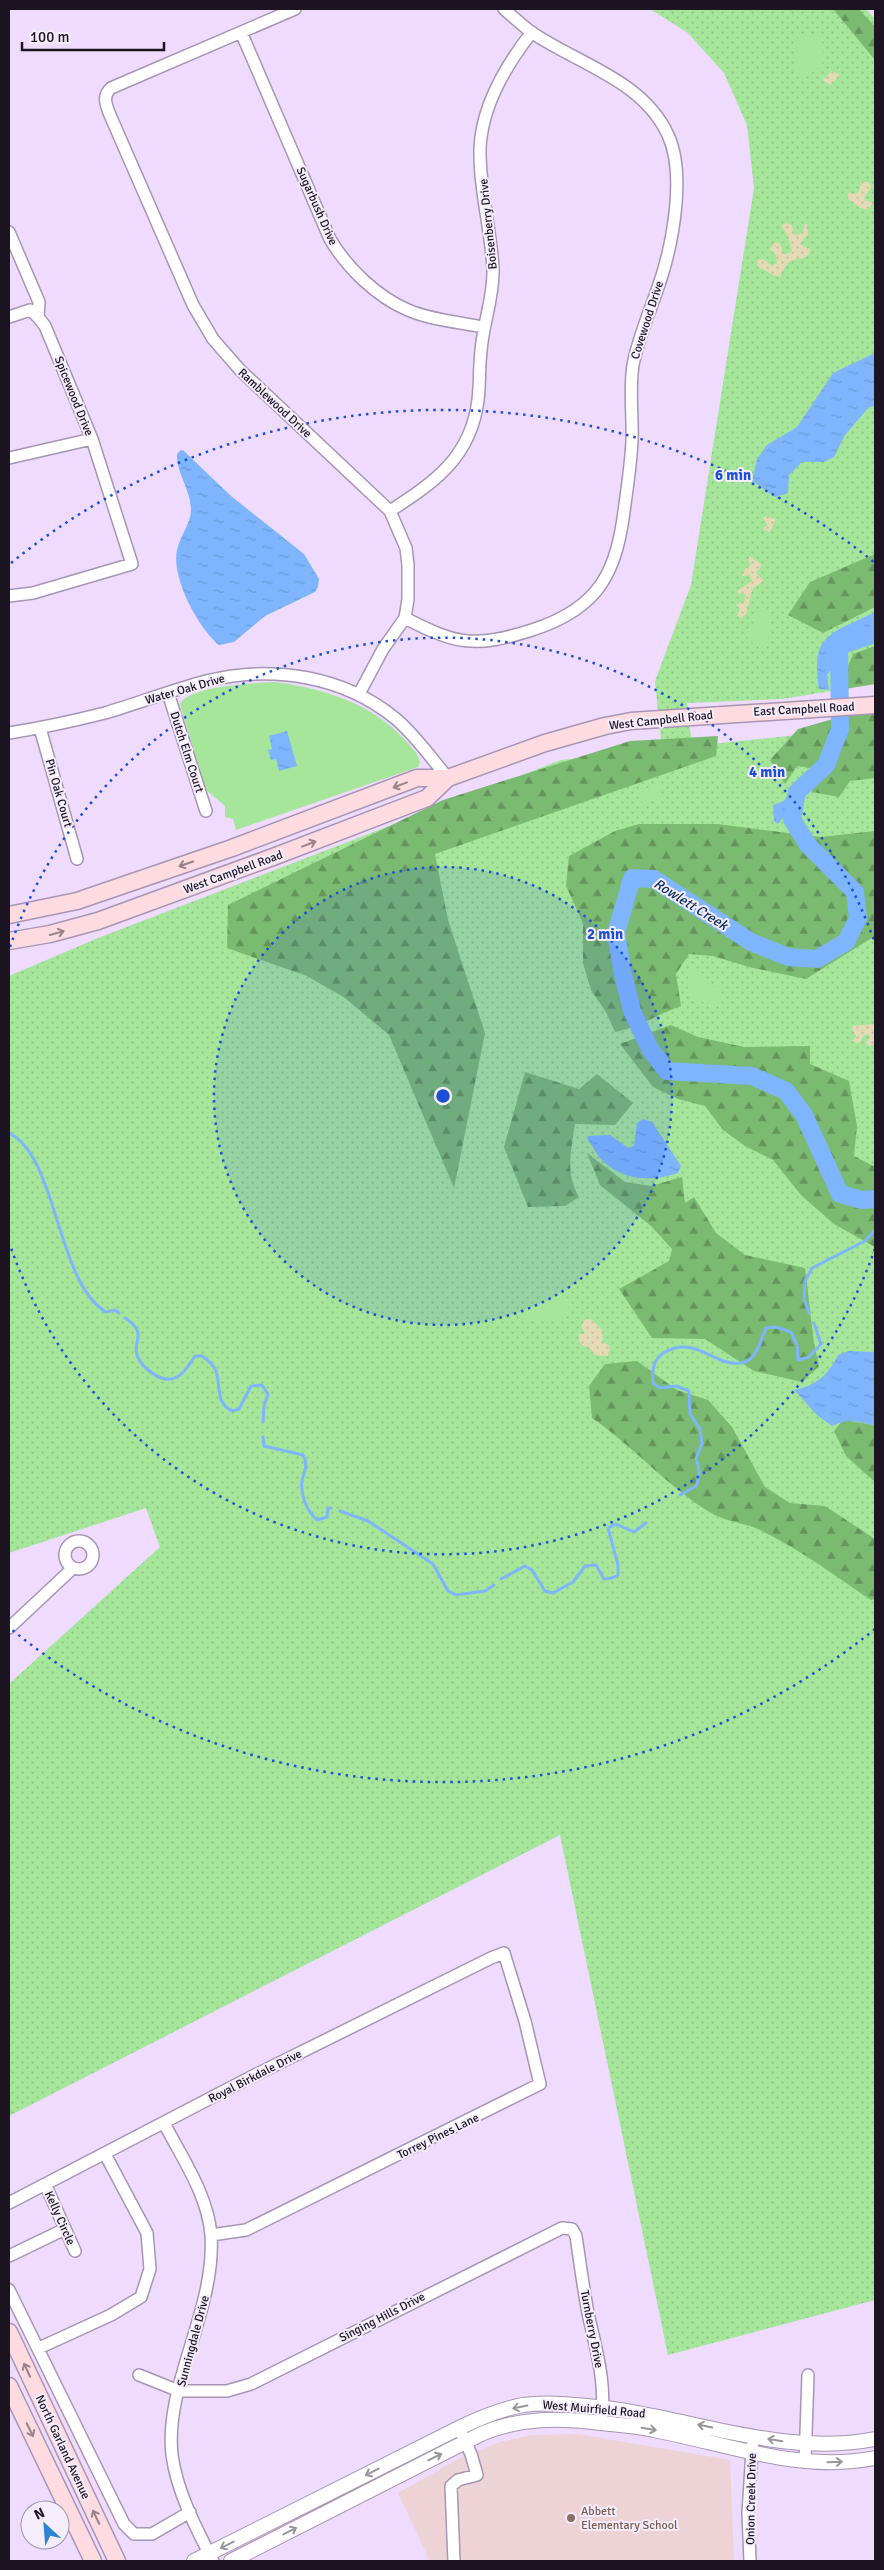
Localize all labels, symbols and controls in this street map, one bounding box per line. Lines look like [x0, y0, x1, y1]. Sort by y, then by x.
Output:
scale bar [22, 20, 165, 52]
text: 100 m [30, 28, 70, 46]
street label: Sugarbush Drive [293, 165, 341, 248]
street label: Boisenberry Drive [476, 178, 501, 270]
street label: Covewood Drive [628, 279, 667, 361]
street label: Spicewood Drive [51, 354, 96, 438]
street label: Ramblewood Drive [235, 365, 315, 441]
text: 6 min [715, 466, 751, 484]
street label: Water Oak Drive [144, 671, 227, 708]
street label: East Campbell Road [753, 699, 855, 720]
street label: West Campbell Road [608, 708, 714, 733]
street label: Dutch Elm Court [166, 710, 207, 795]
street label: Pin Oak Court [42, 757, 75, 829]
text: 4 min [749, 763, 785, 781]
one-way arrow [393, 781, 408, 790]
one-way arrow [301, 839, 316, 848]
street label: West Campbell Road [181, 848, 285, 897]
one-way arrow [178, 860, 194, 869]
water label: Rowlett Creek [651, 875, 732, 935]
text: 2 min [587, 925, 623, 943]
one-way arrow [48, 927, 64, 937]
centre of rings [434, 1087, 452, 1105]
street label: Royal Birkdale Drive [206, 2046, 304, 2106]
street label: Torrey Pines Lane [395, 2110, 482, 2163]
street label: Kelly Circle [41, 2189, 78, 2248]
street label: Singing Hills Drive [337, 2289, 428, 2346]
street label: Turnberry Drive [577, 2289, 606, 2369]
street label: Sunningdale Drive [174, 2294, 213, 2388]
one-way arrow [21, 2363, 31, 2378]
street label: North Garland Avenue [32, 2393, 93, 2502]
street label: West Muirfield Road [542, 2398, 646, 2421]
one-way arrow [512, 2402, 528, 2412]
one-way arrow [698, 2420, 714, 2430]
one-way arrow [26, 2422, 35, 2437]
one-way arrow [641, 2425, 657, 2435]
one-way arrow [767, 2435, 783, 2444]
one-way arrow [427, 2452, 442, 2462]
street label: Onion Creek Drive [743, 2453, 760, 2545]
one-way arrow [827, 2458, 843, 2467]
one-way arrow [365, 2468, 380, 2477]
north arrow [20, 2500, 70, 2550]
text: N [31, 2504, 48, 2524]
place label: Abbett Elementary School [581, 2504, 678, 2533]
one-way arrow [91, 2510, 100, 2525]
marker: Abbett Elementary School [565, 2512, 577, 2524]
one-way arrow [282, 2526, 297, 2535]
one-way arrow [220, 2541, 235, 2550]

